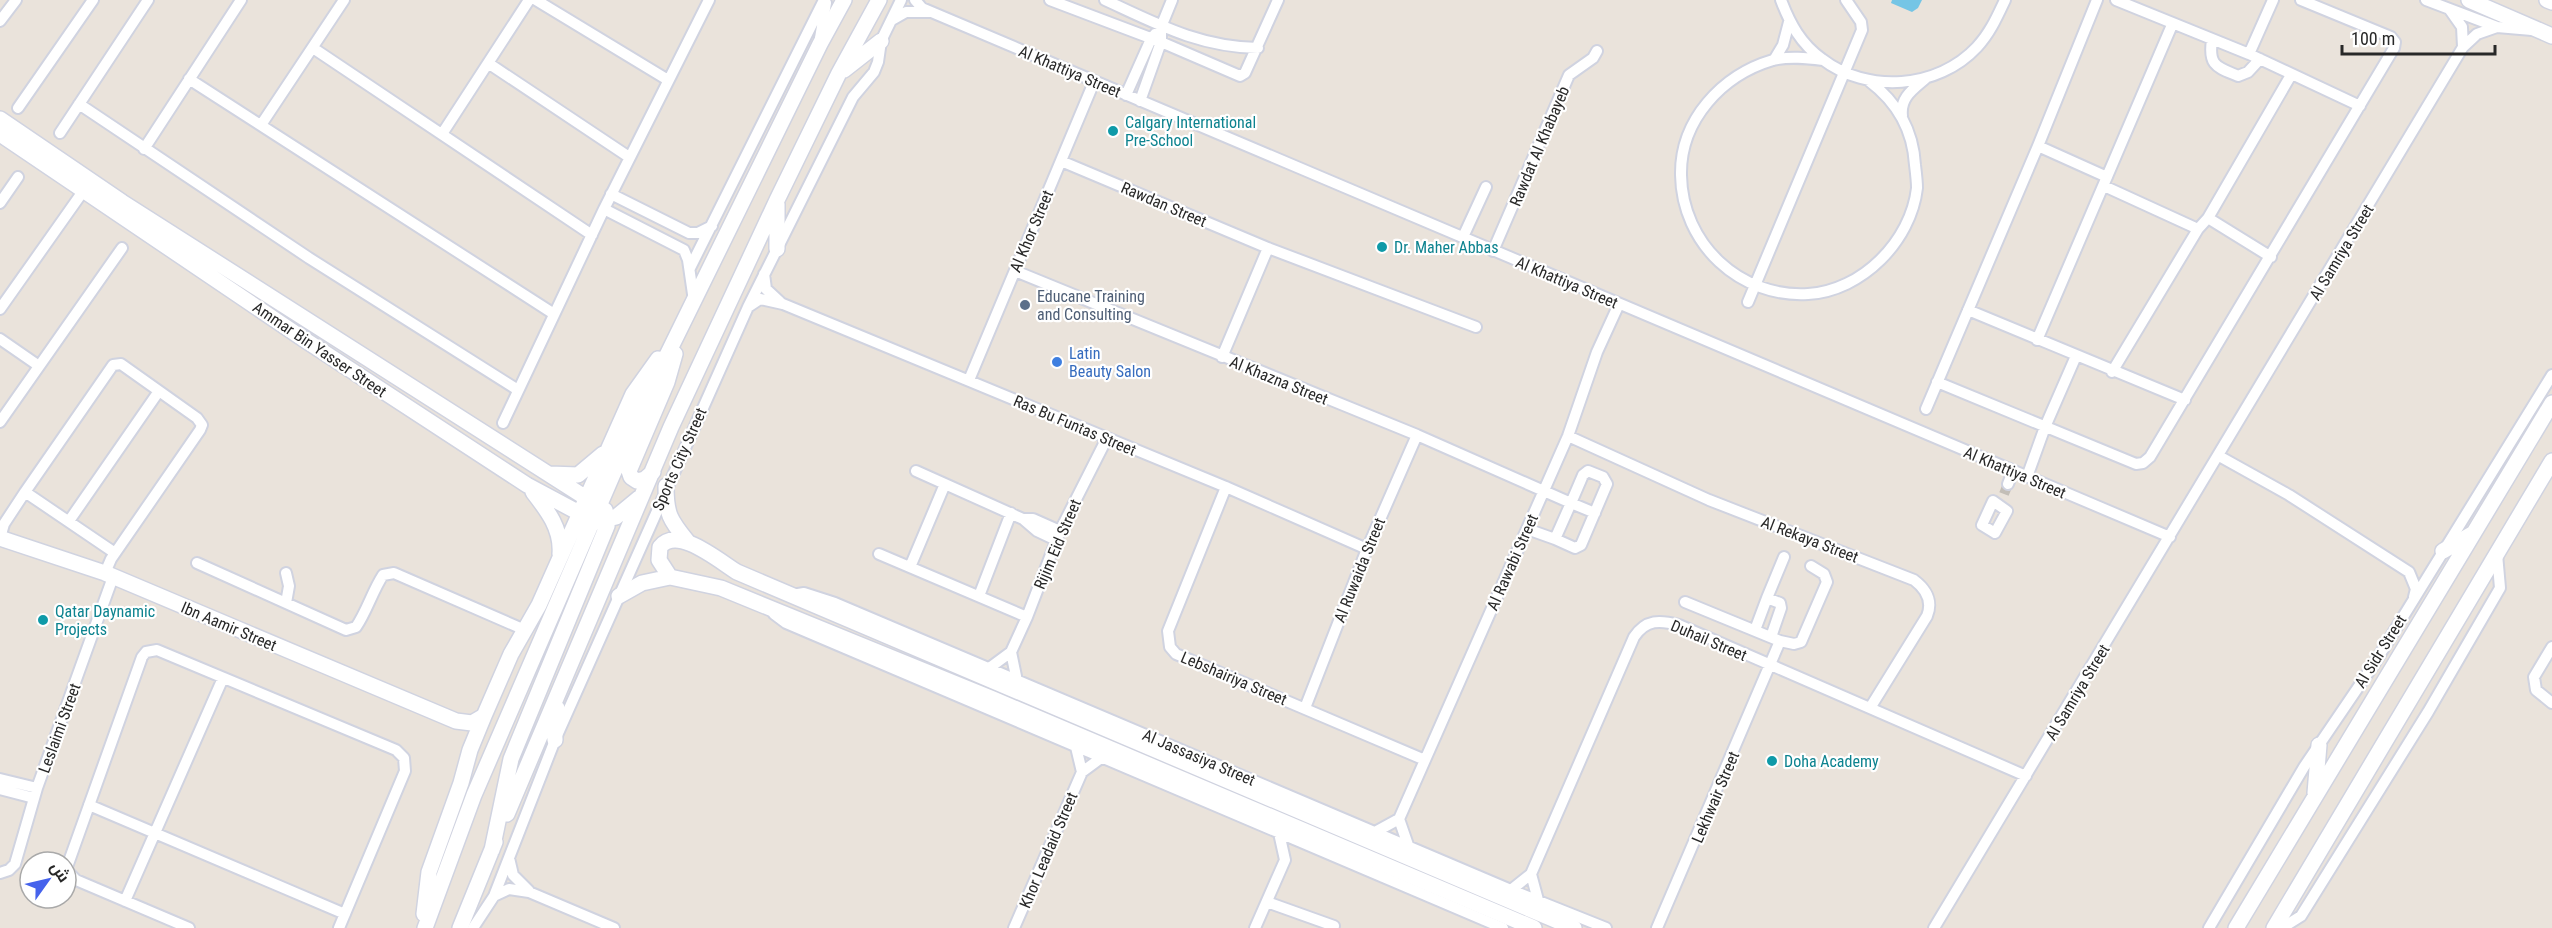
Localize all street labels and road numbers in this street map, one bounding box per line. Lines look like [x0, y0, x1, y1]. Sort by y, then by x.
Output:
street label: Al Khattiya Street [1016, 41, 1124, 102]
street label: Rawdat Al Khabayeb [1506, 83, 1573, 209]
street label: Rawdan Street [1118, 178, 1210, 231]
street label: Al Khor Street [1006, 187, 1057, 275]
street label: Al Samriya Street [2305, 201, 2378, 304]
street label: Al Khattiya Street [1513, 252, 1621, 313]
street label: Ammar Bin Yasser Street [249, 298, 390, 401]
street label: Al Khazna Street [1227, 352, 1331, 409]
street label: Ras Bu Funtas Street [1011, 391, 1139, 460]
street label: Sports City Street [648, 405, 711, 514]
street label: Al Khattiya Street [1961, 442, 2069, 503]
street label: Rijim Eid Street [1030, 496, 1085, 592]
street label: Al Rawabi Street [1483, 511, 1542, 613]
street label: Al Rekaya Street [1758, 512, 1861, 567]
street label: Al Ruwaida Street [1330, 515, 1389, 625]
street label: Ibn Aamir Street [178, 598, 280, 655]
street label: Al Sidr Street [2351, 611, 2410, 691]
street label: Duhail Street [1668, 616, 1750, 665]
street label: Al Samriya Street [2041, 641, 2114, 744]
street label: Lebshairiya Street [1178, 648, 1290, 709]
street label: Leslaimi Street [34, 680, 85, 776]
street label: Al Jassasiya Street [1140, 725, 1258, 790]
street label: Lekhwair Street [1688, 748, 1743, 846]
street label: Khor Leadaid Street [1015, 789, 1082, 911]

